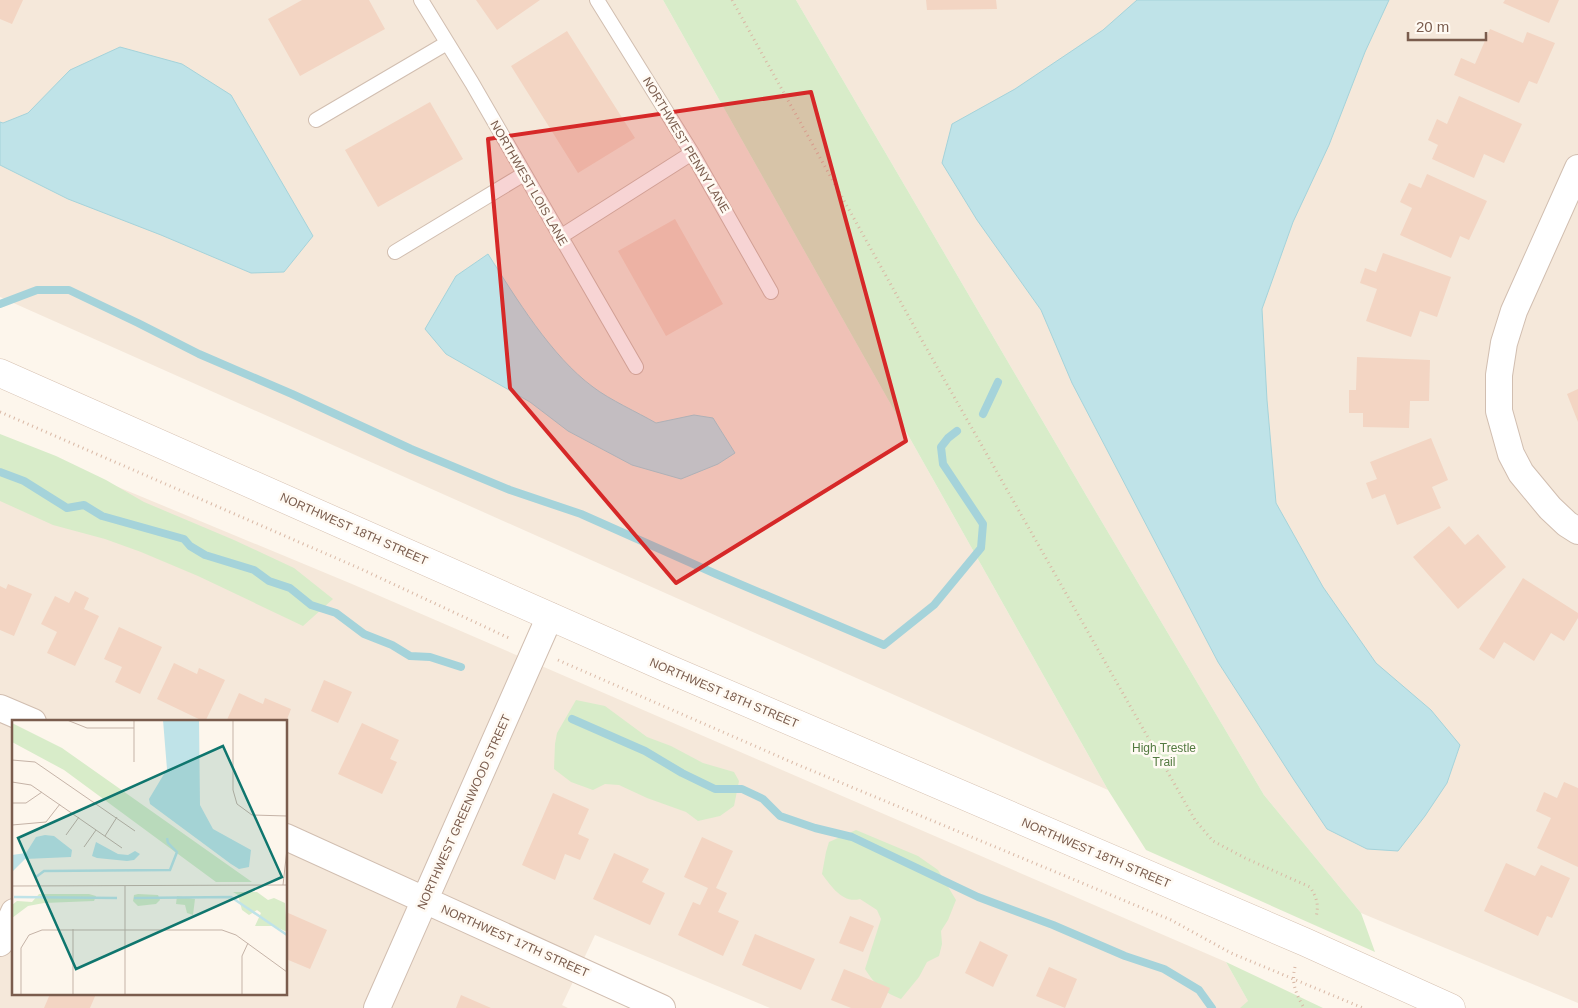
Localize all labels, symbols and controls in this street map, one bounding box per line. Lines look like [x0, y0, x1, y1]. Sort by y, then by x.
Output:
scale bar [1408, 10, 1486, 42]
text: 20 m [1416, 18, 1449, 35]
street label: NORTHWEST PENNY LANE [640, 75, 732, 215]
street label: NORTHWEST LOIS LANE [487, 118, 571, 248]
street label: NORTHWEST 18TH STREET [278, 490, 431, 568]
street label: NORTHWEST 18TH STREET [648, 655, 801, 731]
street label: NORTHWEST GREENWOOD STREET [414, 712, 514, 912]
inset map [12, 720, 288, 996]
park label: High Trestle Trail [1132, 741, 1196, 769]
street label: NORTHWEST 18TH STREET [1020, 815, 1173, 891]
street label: NORTHWEST 17TH STREET [439, 902, 592, 980]

